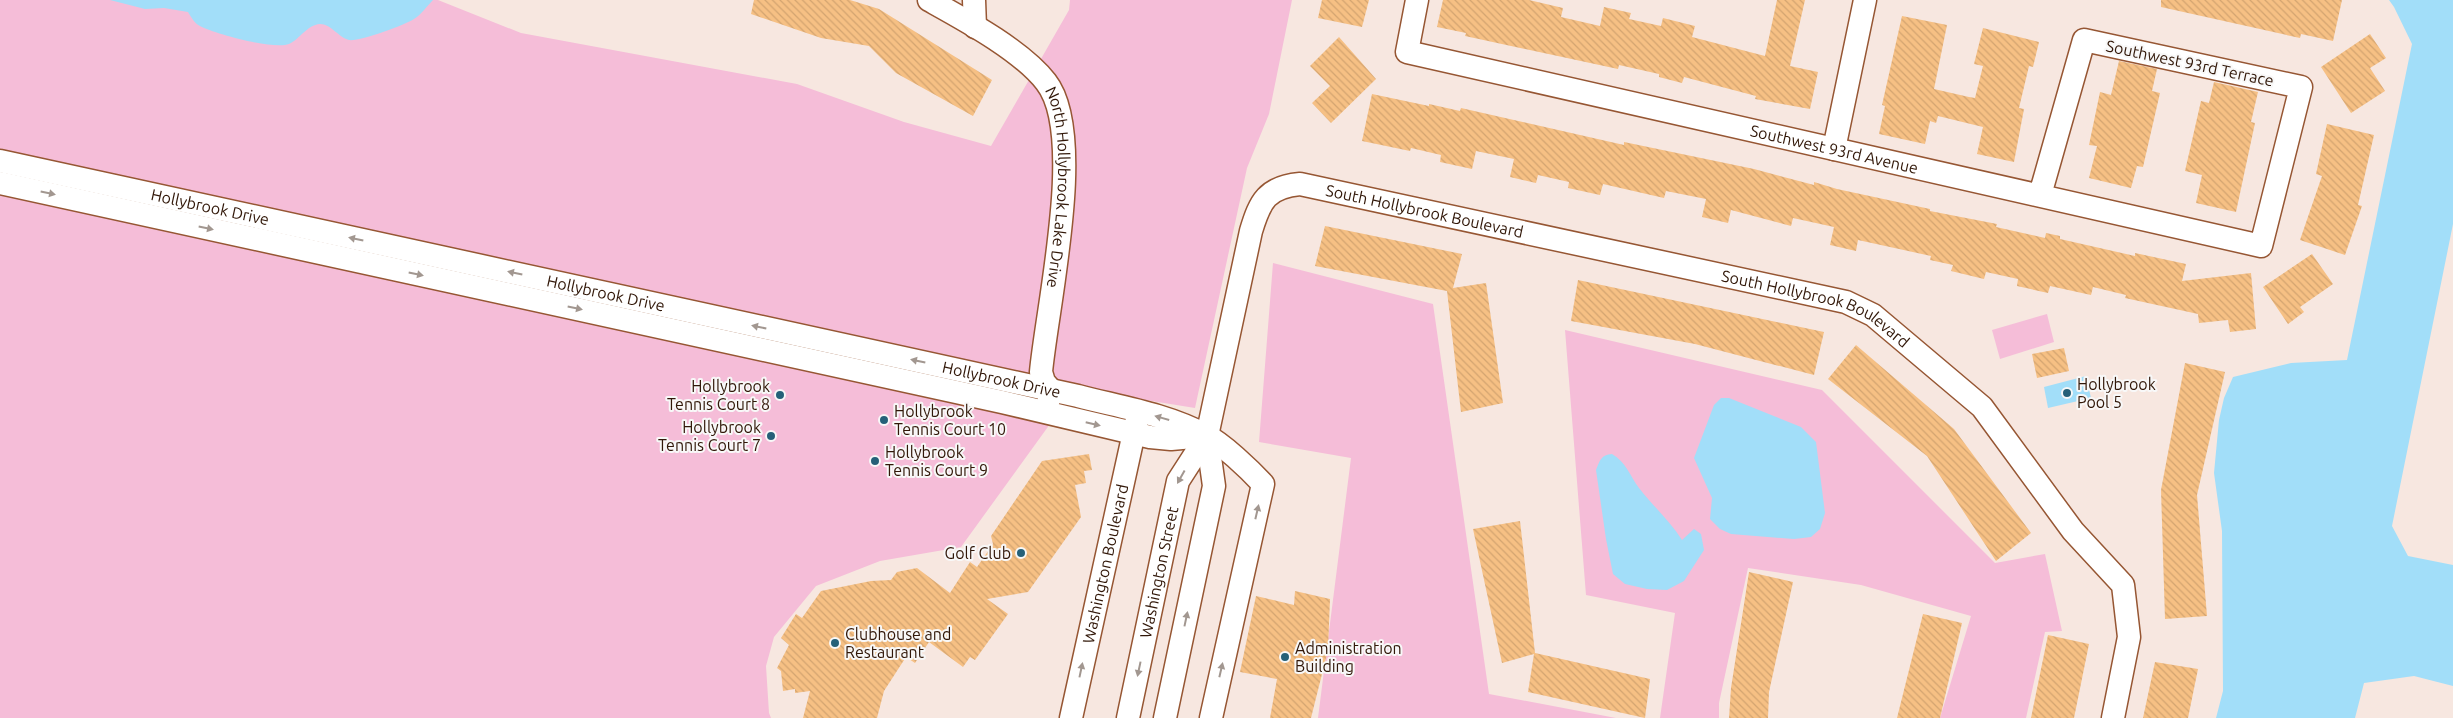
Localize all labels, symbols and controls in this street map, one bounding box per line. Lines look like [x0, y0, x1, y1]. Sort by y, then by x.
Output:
street label: Southwest 93rd Terrace [2104, 36, 2276, 90]
street label: North Hollybrook Lake Drive [1042, 84, 1073, 289]
street label: Southwest 93rd Avenue [1748, 121, 1920, 177]
street label: South Hollybrook Boulevard [1324, 181, 1525, 241]
street label: Hollybrook Drive [149, 185, 271, 228]
one-way arrow [40, 189, 55, 197]
one-way arrow [199, 224, 214, 232]
one-way arrow [347, 234, 363, 242]
street label: South Hollybrook Boulevard [1720, 266, 1913, 351]
one-way arrow [507, 269, 522, 277]
one-way arrow [409, 270, 424, 278]
street label: Hollybrook Drive [545, 271, 667, 315]
one-way arrow [568, 305, 584, 313]
one-way arrow [750, 322, 766, 330]
one-way arrow [910, 357, 925, 365]
street label: Hollybrook Drive [941, 358, 1062, 401]
place label: Hollybrook Pool 5 [2077, 375, 2156, 411]
place label: Hollybrook Tennis Court 8 [667, 377, 770, 413]
marker: Hollybrook Pool 5 [2061, 387, 2073, 399]
marker: Hollybrook Tennis Court 8 [774, 389, 786, 401]
place label: Hollybrook Tennis Court 10 [894, 402, 1006, 438]
one-way arrow [1154, 413, 1169, 421]
marker: Hollybrook Tennis Court 10 [878, 414, 890, 426]
place label: Hollybrook Tennis Court 7 [658, 418, 761, 454]
one-way arrow [1086, 420, 1101, 428]
marker: Hollybrook Tennis Court 7 [765, 430, 777, 442]
place label: Hollybrook Tennis Court 9 [885, 443, 988, 479]
marker: Hollybrook Tennis Court 9 [869, 455, 881, 467]
one-way arrow [1177, 470, 1186, 483]
street label: Washington Boulevard [1079, 482, 1131, 645]
one-way arrow [1253, 503, 1261, 519]
street label: Washington Street [1136, 504, 1182, 640]
place label: Golf Club [945, 544, 1011, 562]
marker: Golf Club [1015, 547, 1027, 559]
one-way arrow [1182, 611, 1190, 627]
place label: Clubhouse and Restaurant [845, 625, 951, 661]
marker: Clubhouse and Restaurant [829, 637, 841, 649]
place label: Administration Building [1295, 639, 1402, 675]
marker: Administration Building [1279, 651, 1291, 663]
one-way arrow [1134, 661, 1142, 677]
one-way arrow [1077, 663, 1085, 678]
one-way arrow [1217, 663, 1225, 678]

